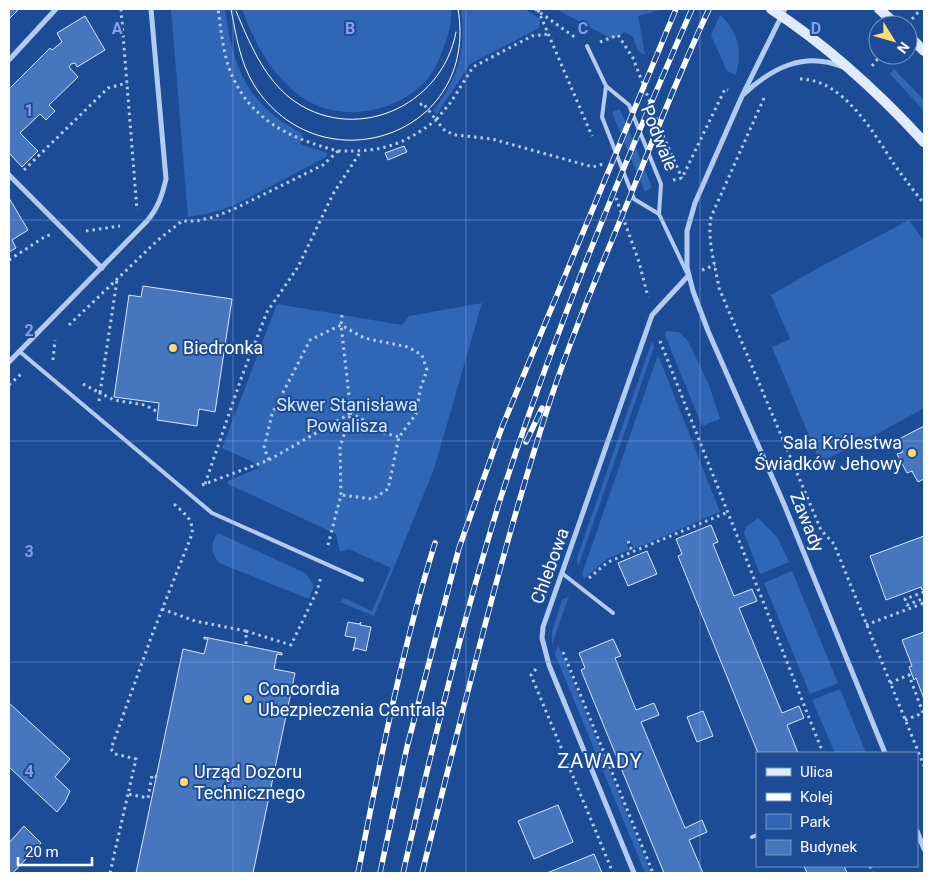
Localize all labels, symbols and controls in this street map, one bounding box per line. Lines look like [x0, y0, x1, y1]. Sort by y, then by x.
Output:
north arrow [868, 15, 918, 65]
text: A [112, 19, 123, 38]
text: B [345, 19, 355, 38]
text: C [578, 19, 588, 38]
text: D [811, 19, 821, 38]
text: N [894, 39, 913, 57]
text: 1 [24, 101, 34, 120]
street label: Podwale [637, 102, 682, 174]
text: 2 [24, 321, 34, 340]
place label: Biedronka [183, 337, 263, 358]
marker: Biedronka [167, 342, 179, 354]
park label: Skwer Stanisława Powalisza [276, 394, 418, 436]
place label: Sala Królestwa Świadków Jehowy [754, 432, 902, 474]
marker: Sala Królestwa Świadków Jehowy [906, 447, 918, 459]
street label: Zawady [786, 489, 829, 555]
street label: Chlebowa [526, 525, 573, 607]
text: 3 [24, 542, 34, 561]
place label: Concordia Ubezpieczenia Centrala [258, 678, 445, 720]
marker: Concordia Ubezpieczenia Centrala [242, 693, 254, 705]
district label: ZAWADY [557, 749, 643, 773]
legend [756, 752, 918, 867]
place label: Urząd Dozoru Technicznego [194, 761, 305, 803]
text: 4 [24, 762, 34, 781]
text: Ulica [800, 763, 833, 781]
marker: Urząd Dozoru Technicznego [178, 776, 190, 788]
text: Kolej [800, 788, 833, 806]
text: Park [800, 813, 831, 831]
scale bar [18, 834, 91, 866]
text: Budynek [800, 838, 857, 856]
text: 20 m [25, 843, 59, 861]

